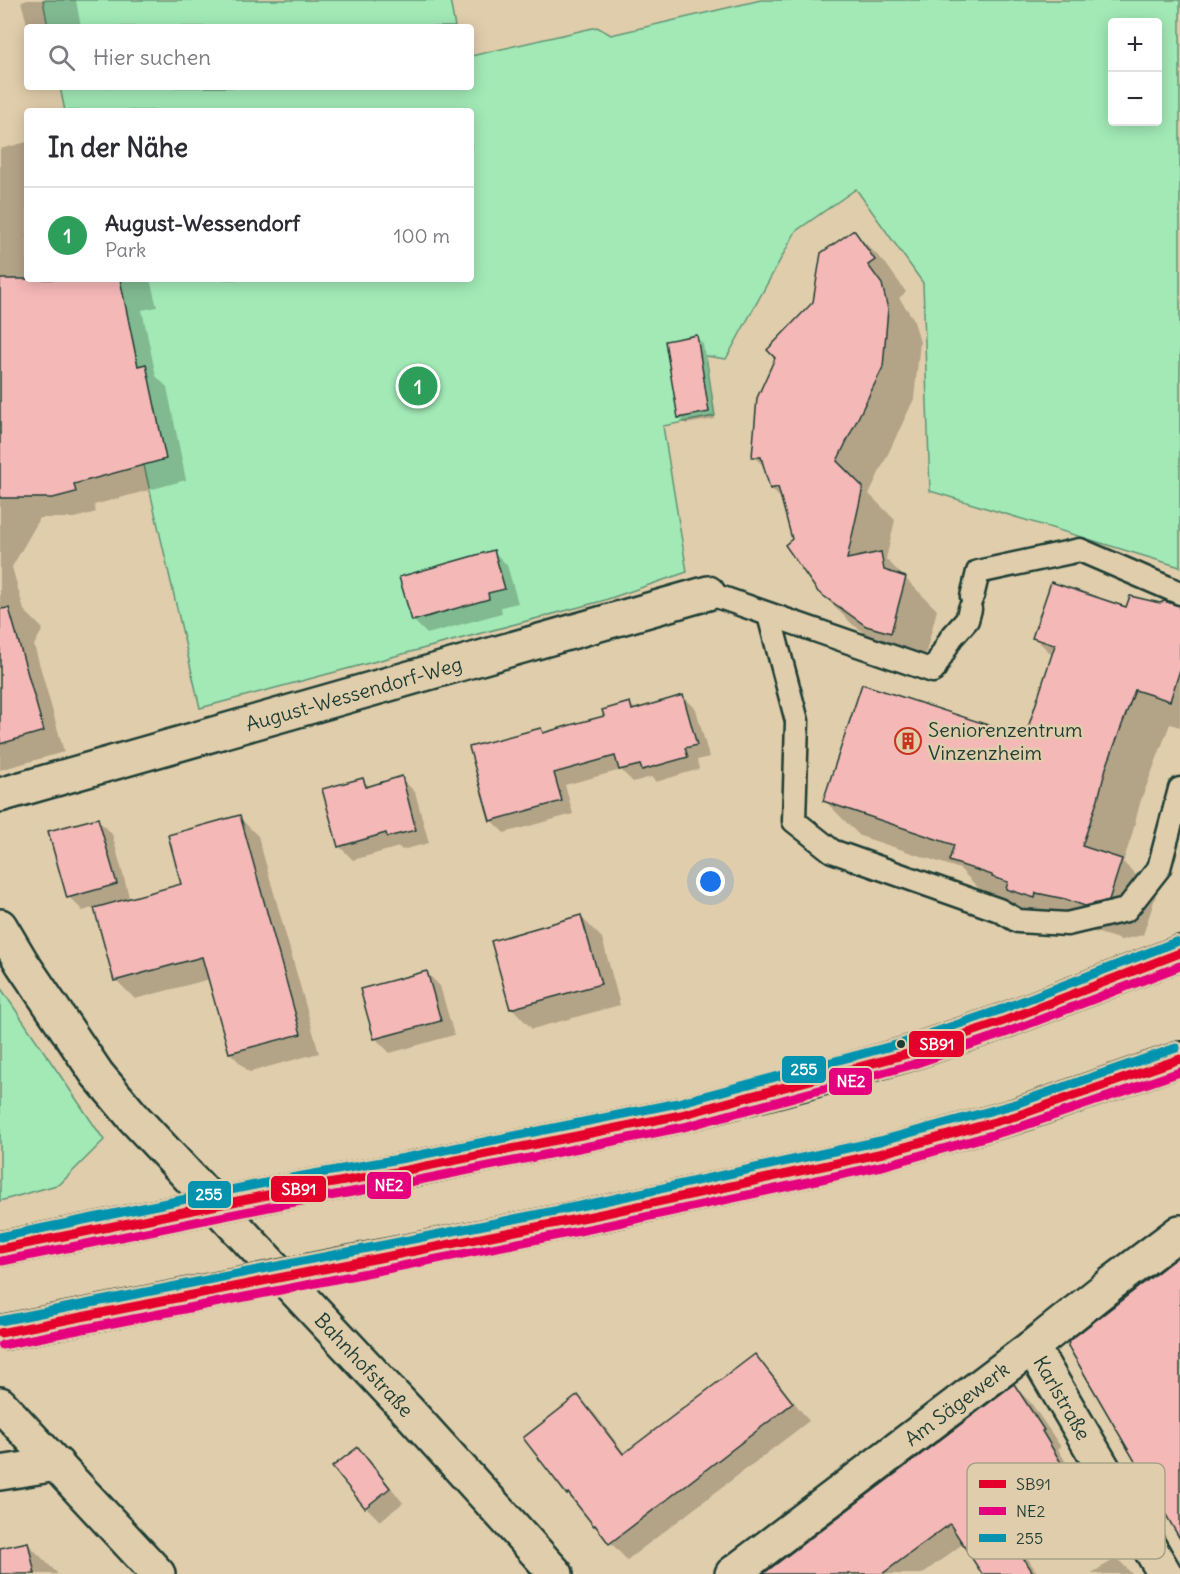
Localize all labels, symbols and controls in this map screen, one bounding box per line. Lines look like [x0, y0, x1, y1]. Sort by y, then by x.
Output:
map controls [1108, 18, 1162, 126]
button: + [1108, 18, 1162, 72]
search box [24, 24, 474, 90]
icon: search [45, 41, 78, 74]
text: Hier suchen [93, 43, 211, 71]
button: − [1108, 72, 1162, 126]
text: In der Nähe [48, 131, 188, 164]
text: August-Wessendorf [105, 209, 300, 237]
text: 1 [64, 223, 71, 248]
text: 100 m [393, 223, 450, 248]
text: Park [105, 237, 146, 262]
pin: 1 [398, 364, 438, 408]
street label: August-Wessendorf-Weg [243, 651, 465, 736]
place label: Seniorenzentrum Vinzenzheim [928, 717, 1083, 765]
building icon: Seniorenzentrum Vinzenzheim [893, 726, 923, 756]
your location [696, 867, 725, 896]
line badge: SB91 [908, 1030, 965, 1058]
text: SB91 [920, 1034, 954, 1054]
unlabelled marker [895, 1038, 907, 1050]
line badge: 255 [781, 1055, 827, 1084]
text: 255 [790, 1059, 818, 1079]
line badge: NE2 [828, 1067, 873, 1096]
text: NE2 [836, 1071, 866, 1091]
line badge: NE2 [366, 1171, 412, 1200]
line badge: SB91 [270, 1175, 327, 1203]
text: NE2 [374, 1175, 404, 1195]
text: SB91 [282, 1179, 316, 1199]
line badge: 255 [187, 1180, 232, 1209]
text: 255 [195, 1184, 223, 1204]
street label: Bahnhofstraße [310, 1307, 419, 1422]
street label: Karlstraße [1028, 1351, 1097, 1444]
street label: Am Sägewerk [899, 1356, 1014, 1451]
legend [967, 1463, 1165, 1559]
text: SB91 [1016, 1474, 1051, 1494]
text: NE2 [1016, 1501, 1045, 1521]
text: 255 [1016, 1528, 1043, 1548]

